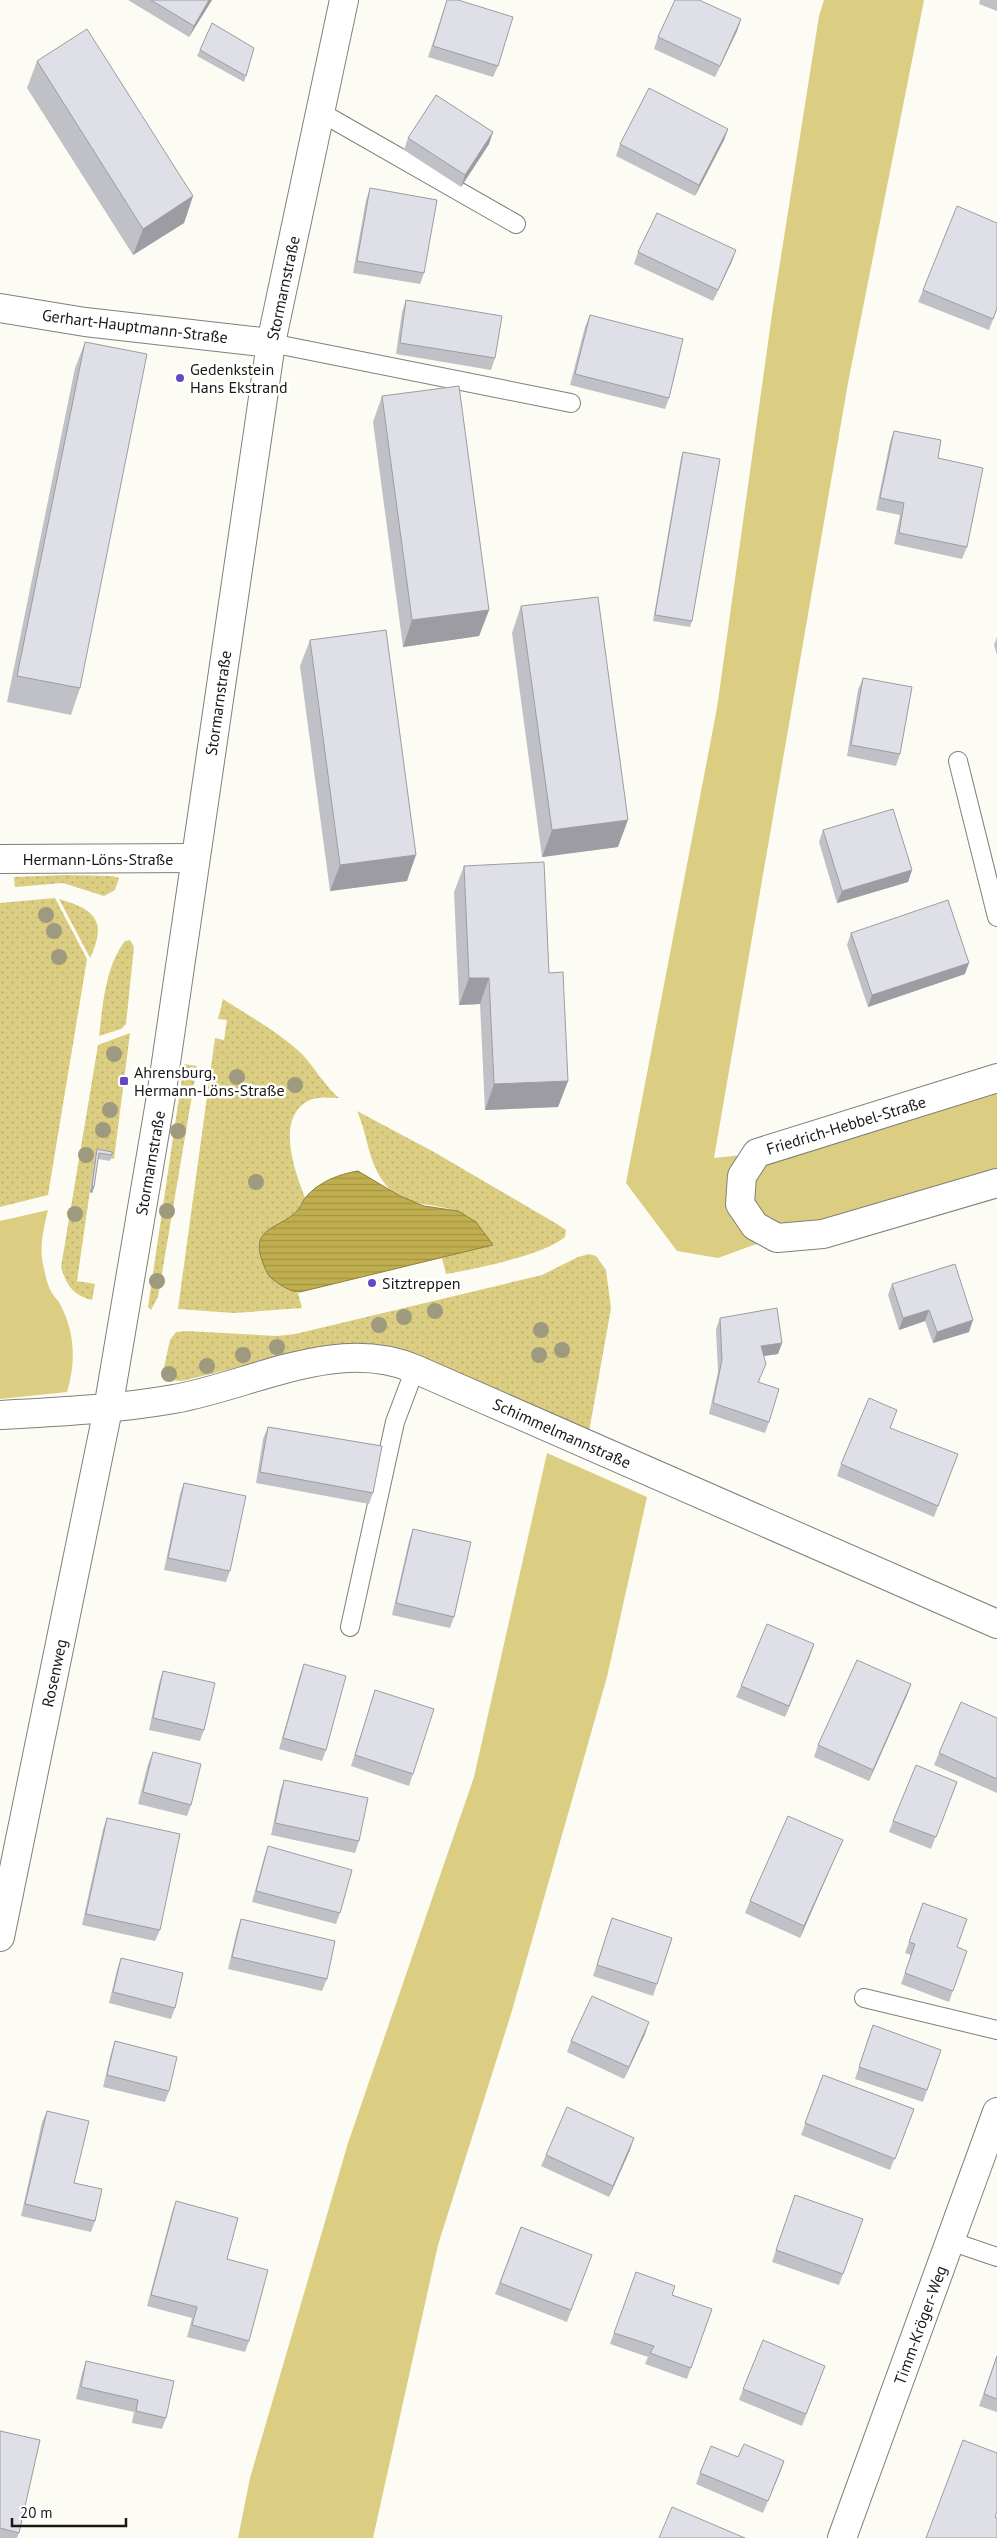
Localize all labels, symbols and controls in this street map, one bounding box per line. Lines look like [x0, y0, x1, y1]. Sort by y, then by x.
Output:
street label: Stormarnstraße [262, 234, 304, 342]
street label: Gerhart-Hauptmann-Straße [41, 305, 229, 347]
place label: Gedenkstein Hans Ekstrand [190, 359, 288, 397]
marker: Gedenkstein Hans Ekstrand [174, 372, 186, 384]
street label: Stormarnstraße [201, 649, 235, 757]
street label: Hermann-Löns-Straße [23, 849, 173, 869]
place label: Ahrensburg, Hermann-Löns-Straße [134, 1062, 285, 1100]
marker: Ahrensburg, Hermann-Löns-Straße [118, 1075, 130, 1087]
street label: Friedrich-Hebbel-Straße [764, 1091, 928, 1159]
street label: Stormarnstraße [131, 1109, 169, 1217]
place label: Sitztreppen [382, 1273, 461, 1293]
marker: Sitztreppen [366, 1277, 378, 1289]
street label: Schimmelmannstraße [490, 1394, 634, 1472]
street label: Rosenweg [37, 1637, 71, 1709]
street label: Timm-Kröger-Weg [889, 2263, 951, 2387]
scale bar [12, 2496, 126, 2528]
text: 20 m [20, 2503, 53, 2522]

